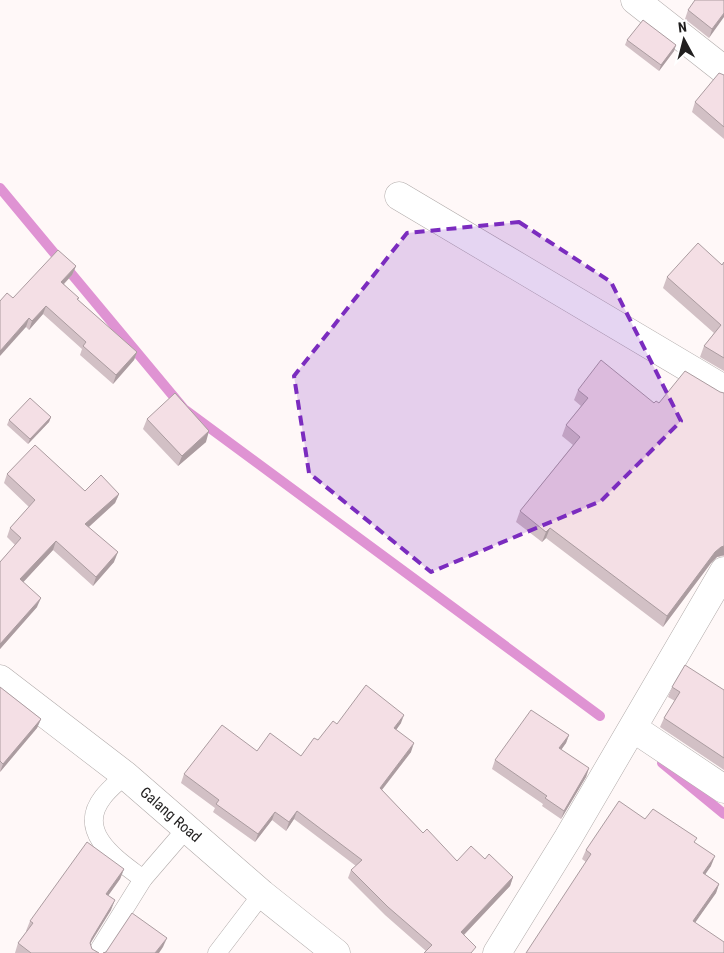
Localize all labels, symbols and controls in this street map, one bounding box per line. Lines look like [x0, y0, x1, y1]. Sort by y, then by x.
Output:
north arrow [659, 15, 709, 65]
text: N [677, 19, 688, 36]
street label: Galang Road [136, 783, 205, 846]

